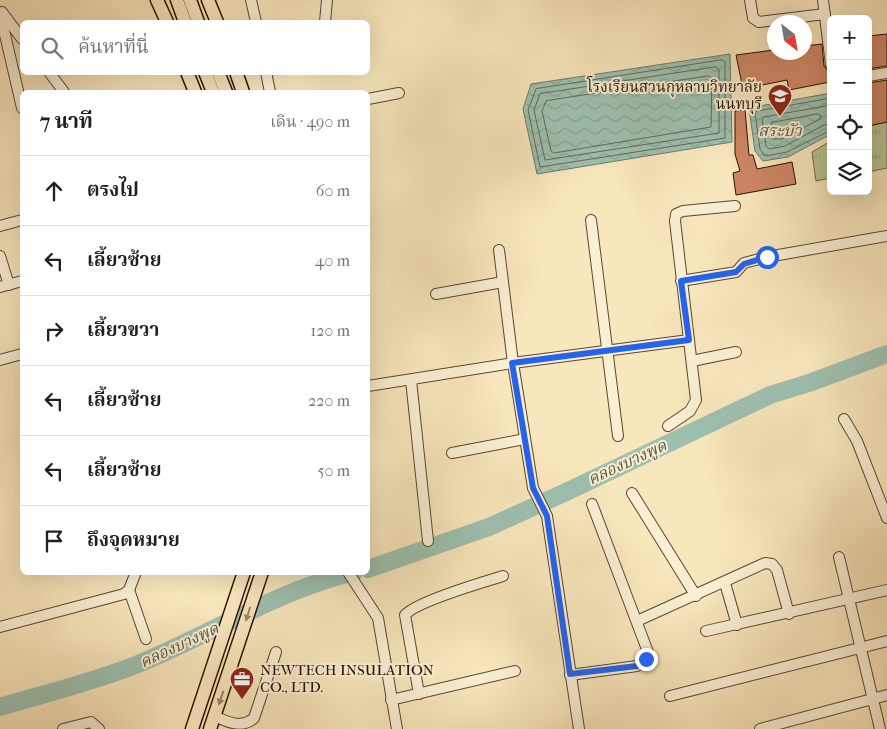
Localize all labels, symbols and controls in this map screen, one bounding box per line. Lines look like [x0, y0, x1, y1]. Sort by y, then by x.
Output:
north arrow [767, 15, 812, 60]
map controls [827, 15, 872, 195]
button: + [827, 15, 872, 60]
search box [20, 20, 370, 75]
icon: search [38, 34, 66, 62]
text: ค้นหาที่นี่ [78, 36, 149, 58]
button: − [827, 60, 872, 105]
place label: โรงเรียนสวนกุหลาบวิทยาลัย นนทบุรี [586, 76, 762, 115]
school or university icon: โรงเรียนสวนกุหลาบวิทยาลัย นนทบุรี [767, 83, 793, 117]
button: locate [827, 105, 872, 150]
text: 7 นาที [40, 109, 93, 133]
text: เดิน · 490 m [270, 112, 350, 131]
water label: สระบัว [758, 121, 803, 140]
button: layers [827, 150, 872, 195]
icon: ahead [40, 177, 68, 205]
text: ตรงไป [87, 179, 139, 201]
text: 60 m [316, 181, 350, 200]
route start [756, 246, 779, 269]
icon: left [40, 247, 68, 275]
text: เลี้ยวซ้าย [87, 249, 161, 271]
text: 40 m [315, 251, 350, 270]
icon: right [40, 317, 68, 345]
text: เลี้ยวขวา [87, 319, 159, 341]
text: 120 m [311, 321, 350, 340]
icon: left [40, 387, 68, 415]
text: เลี้ยวซ้าย [87, 389, 161, 411]
text: 220 m [308, 391, 350, 410]
water label: คลองบางพูด [585, 435, 671, 489]
icon: left [40, 457, 68, 485]
text: เลี้ยวซ้าย [87, 459, 161, 481]
text: 50 m [318, 461, 350, 480]
icon: arrive [40, 527, 68, 555]
text: ถึงจุดหมาย [87, 529, 180, 551]
one-way arrow [244, 607, 252, 622]
water label: คลองบางพูด [137, 618, 223, 672]
route end [635, 648, 658, 671]
place label: NEWTECH INSULATION CO., LTD. [260, 661, 435, 696]
office icon: NEWTECH INSULATION CO., LTD. [229, 666, 255, 700]
one-way arrow [217, 690, 224, 705]

